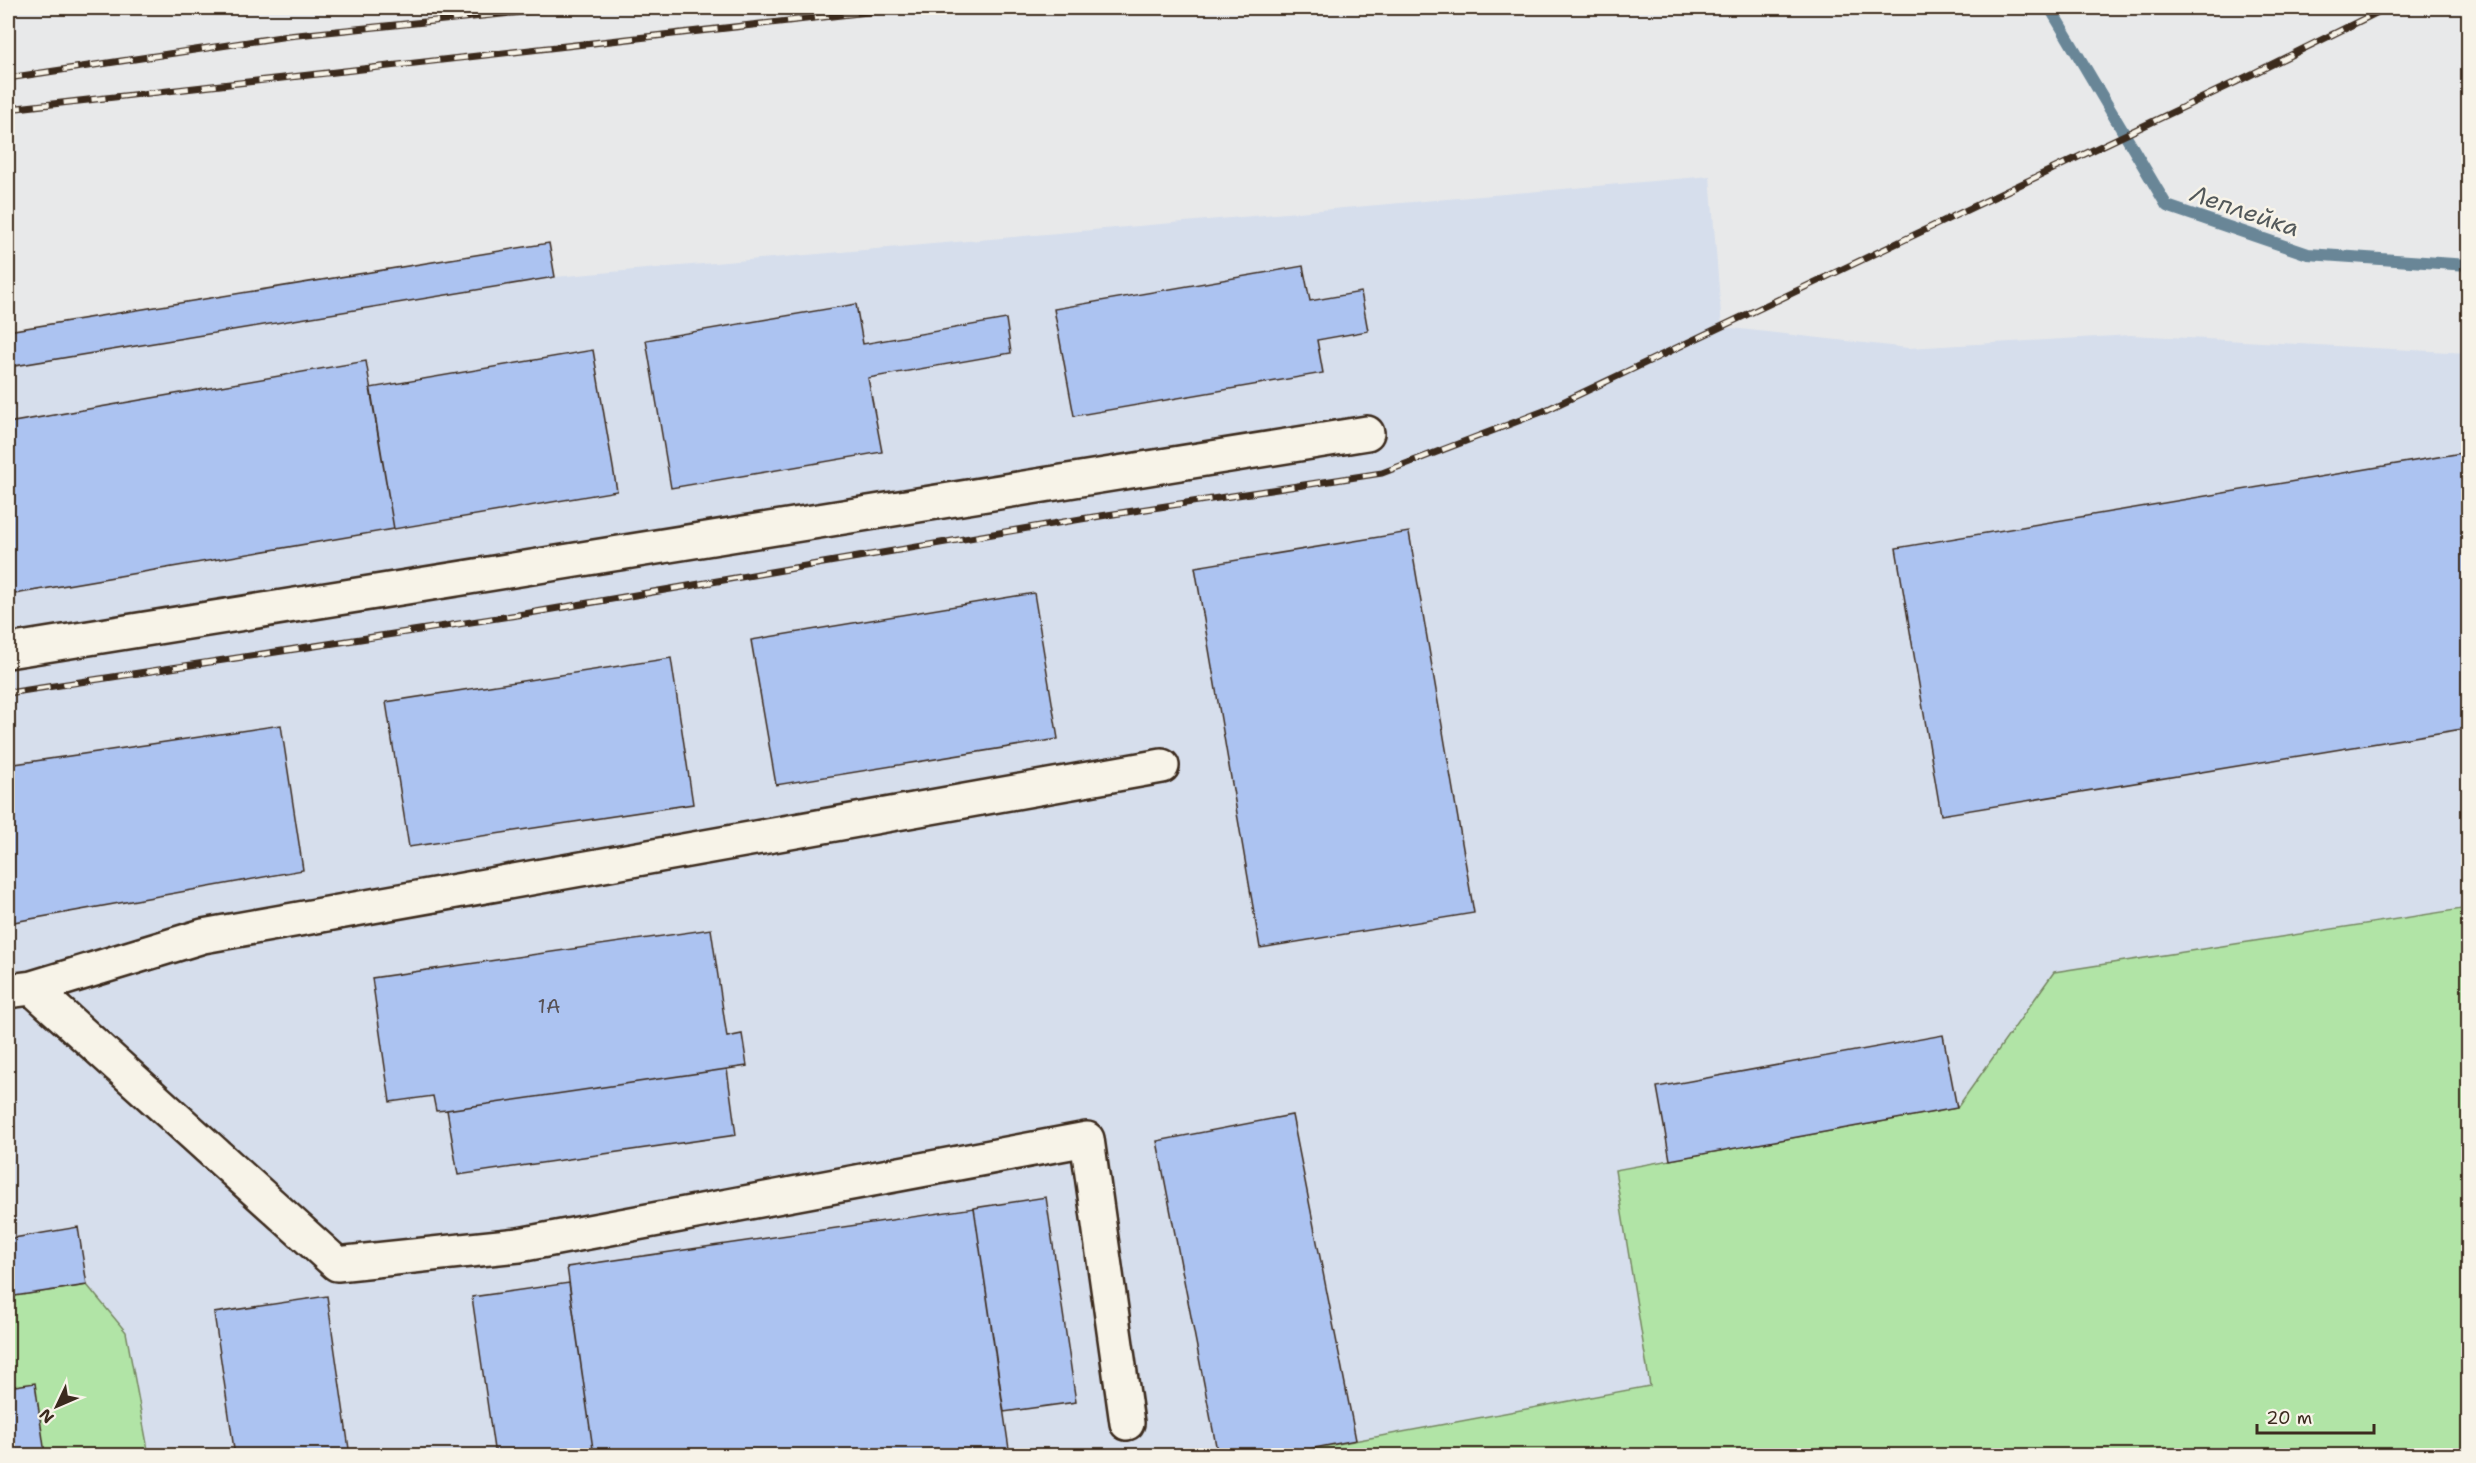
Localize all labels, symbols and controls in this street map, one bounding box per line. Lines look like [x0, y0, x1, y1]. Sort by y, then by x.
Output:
water label: Леплейка [2185, 177, 2304, 245]
house number: 1А [538, 993, 560, 1019]
north arrow [27, 1376, 87, 1436]
scale bar [2257, 1397, 2374, 1435]
text: N [35, 1404, 59, 1428]
text: 20 m [2266, 1406, 2312, 1430]

